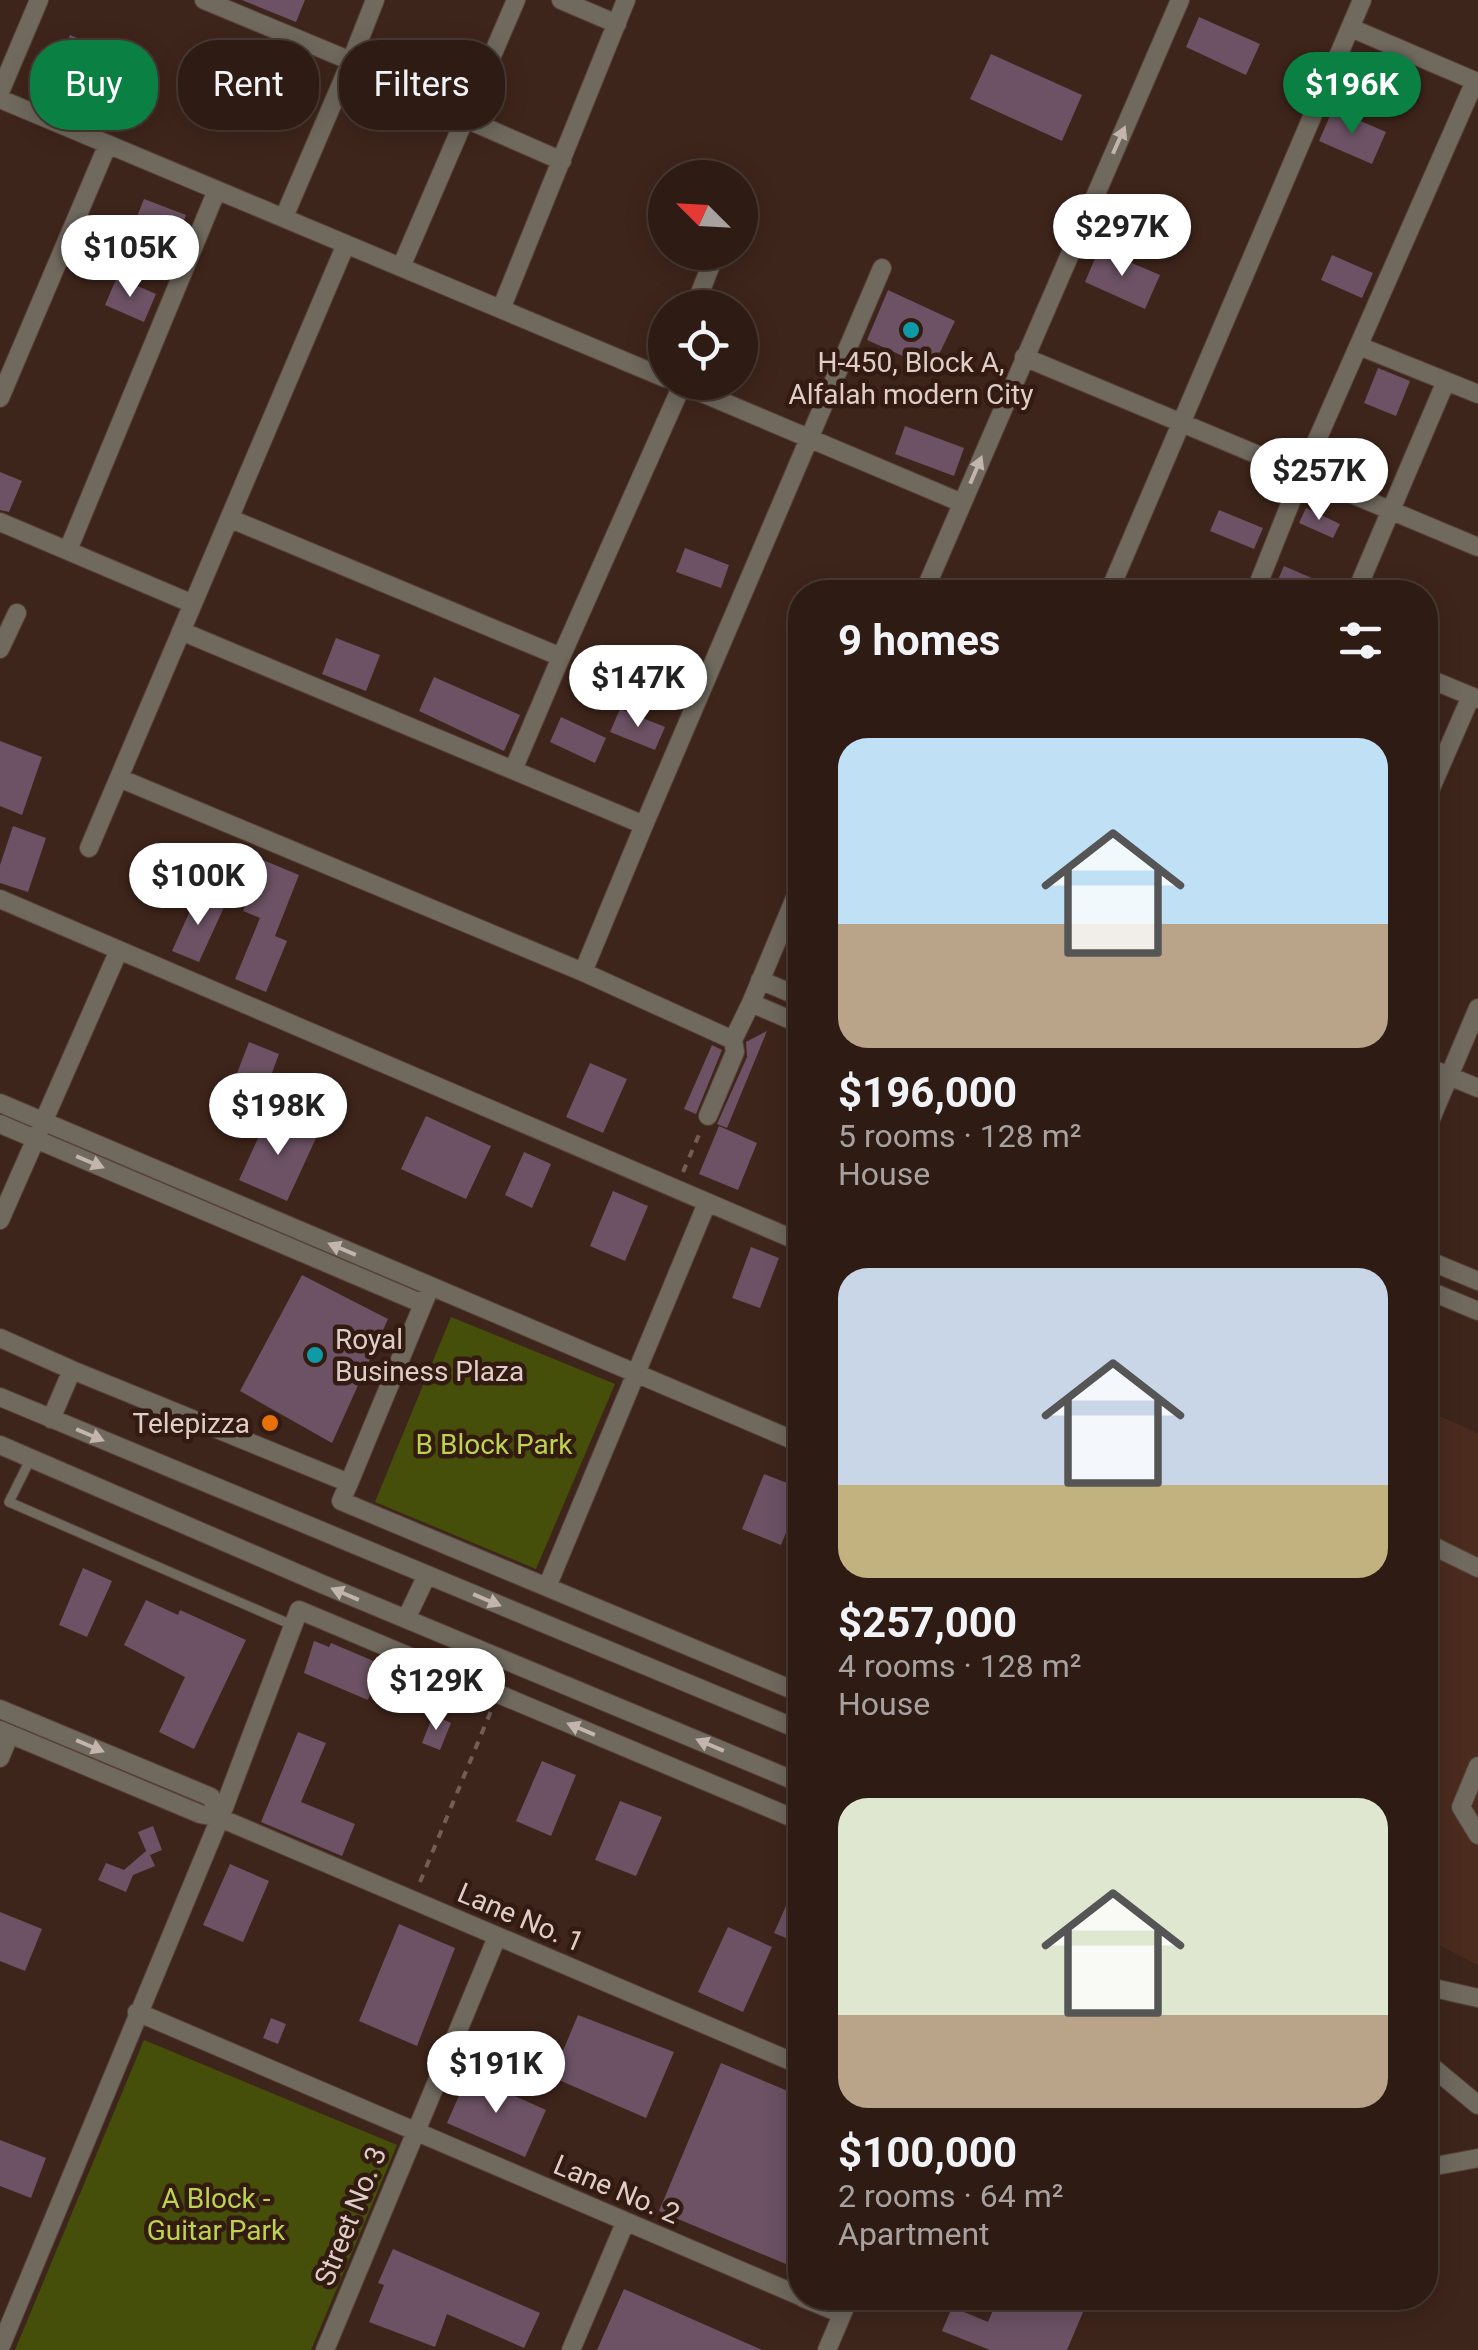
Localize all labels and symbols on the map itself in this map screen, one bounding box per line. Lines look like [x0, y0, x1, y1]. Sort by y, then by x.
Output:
pin: $196K [1282, 52, 1422, 137]
one-way arrow [1111, 125, 1127, 155]
north arrow [648, 160, 758, 270]
pin: $297K [1052, 194, 1192, 279]
pin: $105K [60, 215, 200, 300]
marker: H-450, Block A, Alfalah modern City [900, 319, 922, 341]
place label: H-450, Block A, Alfalah modern City [789, 346, 1033, 411]
pin: $257K [1249, 438, 1389, 523]
one-way arrow [968, 455, 984, 485]
pin: $147K [568, 645, 708, 730]
pin: $100K [128, 843, 268, 928]
pin: $198K [208, 1073, 348, 1158]
one-way arrow [75, 1154, 105, 1170]
one-way arrow [327, 1241, 356, 1257]
place label: Royal Business Plaza [335, 1323, 524, 1388]
marker: Royal Business Plaza [304, 1344, 326, 1366]
place label: Telepizza [133, 1407, 250, 1440]
marker: Telepizza [259, 1412, 281, 1434]
one-way arrow [75, 1427, 104, 1443]
park label: B Block Park [416, 1428, 573, 1461]
one-way arrow [330, 1585, 360, 1601]
one-way arrow [472, 1592, 501, 1608]
pin: $129K [366, 1648, 506, 1733]
one-way arrow [566, 1720, 596, 1736]
one-way arrow [695, 1737, 725, 1753]
one-way arrow [75, 1738, 105, 1754]
street label: Lane No. 1 [453, 1876, 589, 1959]
pin: $191K [426, 2031, 566, 2116]
street label: Street No. 3 [308, 2142, 393, 2290]
street label: Lane No. 2 [549, 2148, 685, 2231]
park label: A Block - Guitar Park [147, 2182, 286, 2247]

